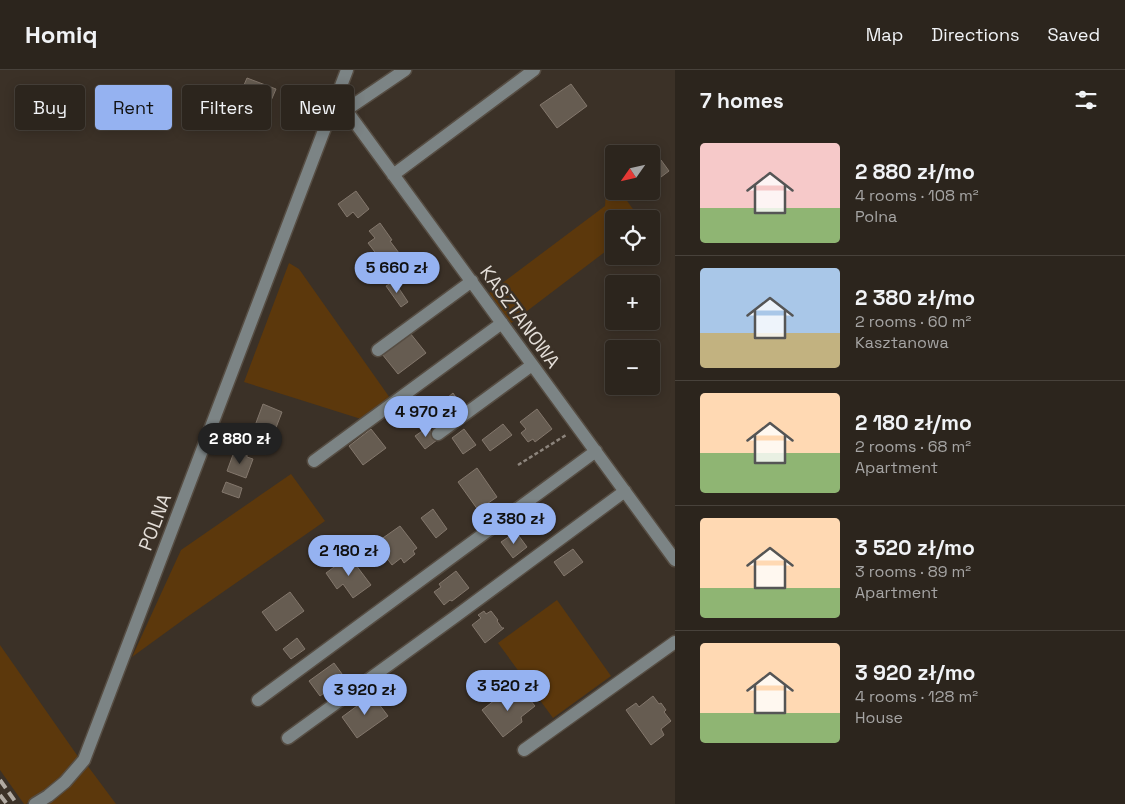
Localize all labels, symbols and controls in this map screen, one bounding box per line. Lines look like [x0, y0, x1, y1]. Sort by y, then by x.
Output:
text: Homiq [25, 19, 98, 50]
text: Map [866, 23, 903, 46]
text: Directions [931, 23, 1020, 46]
text: Saved [1048, 23, 1100, 46]
chip: Buy [15, 85, 85, 130]
chip: Rent [95, 85, 172, 130]
chip: Filters [182, 85, 271, 130]
chip: New [281, 85, 354, 130]
icon: filters [1072, 86, 1100, 114]
text: 7 homes [700, 87, 784, 114]
north arrow [605, 145, 660, 200]
map controls [605, 145, 660, 395]
text: 2 880 zł/mo [855, 158, 975, 185]
icon: home [740, 163, 800, 223]
text: 4 rooms · 108 m² [855, 185, 979, 206]
text: Polna [855, 206, 897, 227]
button: locate [605, 210, 660, 265]
pin: 5 660 zł [345, 252, 449, 294]
text: 5 660 zł [366, 257, 428, 278]
street label: KASZTANOWA [474, 261, 566, 373]
button: + [605, 275, 660, 330]
text: 2 380 zł/mo [855, 284, 975, 311]
icon: home [740, 288, 800, 348]
text: 2 rooms · 60 m² [855, 311, 971, 332]
text: Kasztanowa [855, 332, 949, 353]
button: − [605, 340, 660, 395]
pin: 4 970 zł [374, 396, 478, 438]
text: 4 970 zł [395, 401, 457, 422]
text: 2 180 zł/mo [855, 409, 972, 436]
icon: home [740, 413, 800, 473]
pin: 2 880 zł [188, 422, 292, 465]
text: 2 880 zł [209, 428, 271, 449]
text: 2 rooms · 68 m² [855, 436, 971, 457]
text: Apartment [855, 457, 938, 478]
street label: POLNA [133, 490, 177, 554]
pin: 2 380 zł [462, 502, 566, 545]
text: 2 380 zł [483, 508, 545, 529]
pin: 2 180 zł [297, 534, 401, 577]
text: 3 520 zł/mo [855, 534, 975, 561]
icon: home [740, 538, 800, 598]
text: 2 180 zł [319, 540, 379, 561]
text: 3 rooms · 89 m² [855, 561, 971, 582]
text: Apartment [855, 582, 938, 603]
text: 3 920 zł/mo [855, 659, 975, 686]
icon: home [740, 663, 800, 723]
pin: 3 520 zł [456, 670, 560, 712]
pin: 3 920 zł [313, 674, 417, 716]
text: 3 520 zł [477, 675, 539, 696]
text: 3 920 zł [334, 679, 396, 700]
text: 4 rooms · 128 m² [855, 686, 978, 707]
text: House [855, 707, 903, 728]

